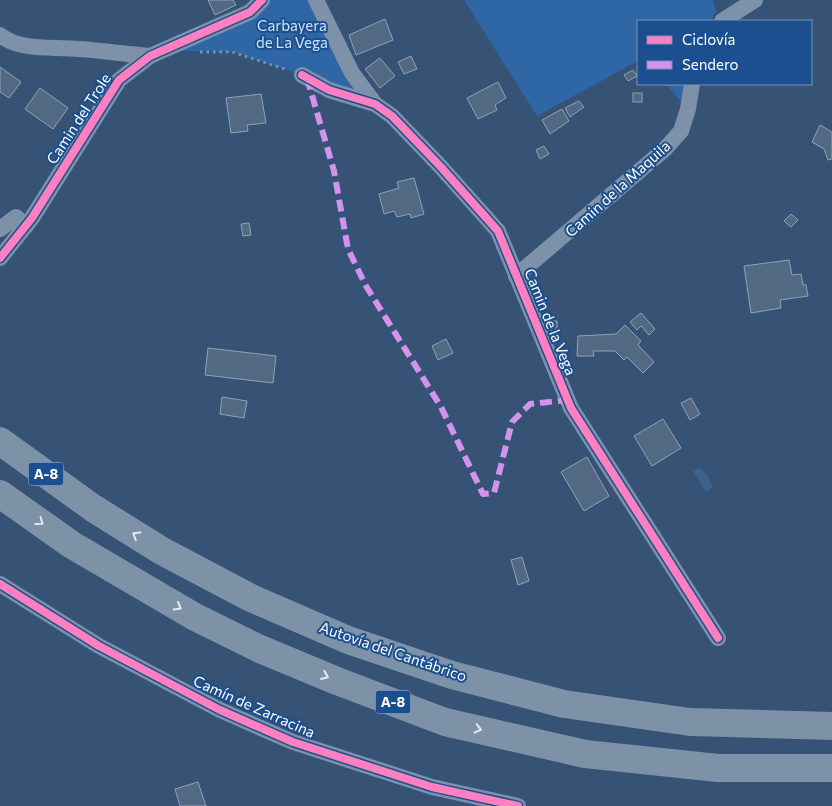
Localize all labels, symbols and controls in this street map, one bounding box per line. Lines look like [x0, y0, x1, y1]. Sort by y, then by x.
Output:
park label: Carbayera de La Vega [256, 16, 328, 51]
legend [637, 20, 812, 85]
text: Ciclovía [682, 30, 735, 48]
text: Sendero [682, 55, 739, 73]
street label: Camin del Trole [42, 70, 114, 167]
street label: Camin de la Maquila [561, 136, 674, 240]
street label: Camin de la Vega [521, 266, 581, 378]
road number: A-8 [28, 462, 64, 486]
one-way arrow [34, 516, 43, 525]
one-way arrow [133, 532, 142, 542]
one-way arrow [173, 601, 182, 611]
street label: Autovía del Cantábrico [317, 617, 469, 685]
one-way arrow [320, 670, 329, 681]
street label: Camín de Zarracina [191, 671, 318, 741]
road number: A-8 [376, 690, 410, 714]
one-way arrow [474, 724, 483, 734]

